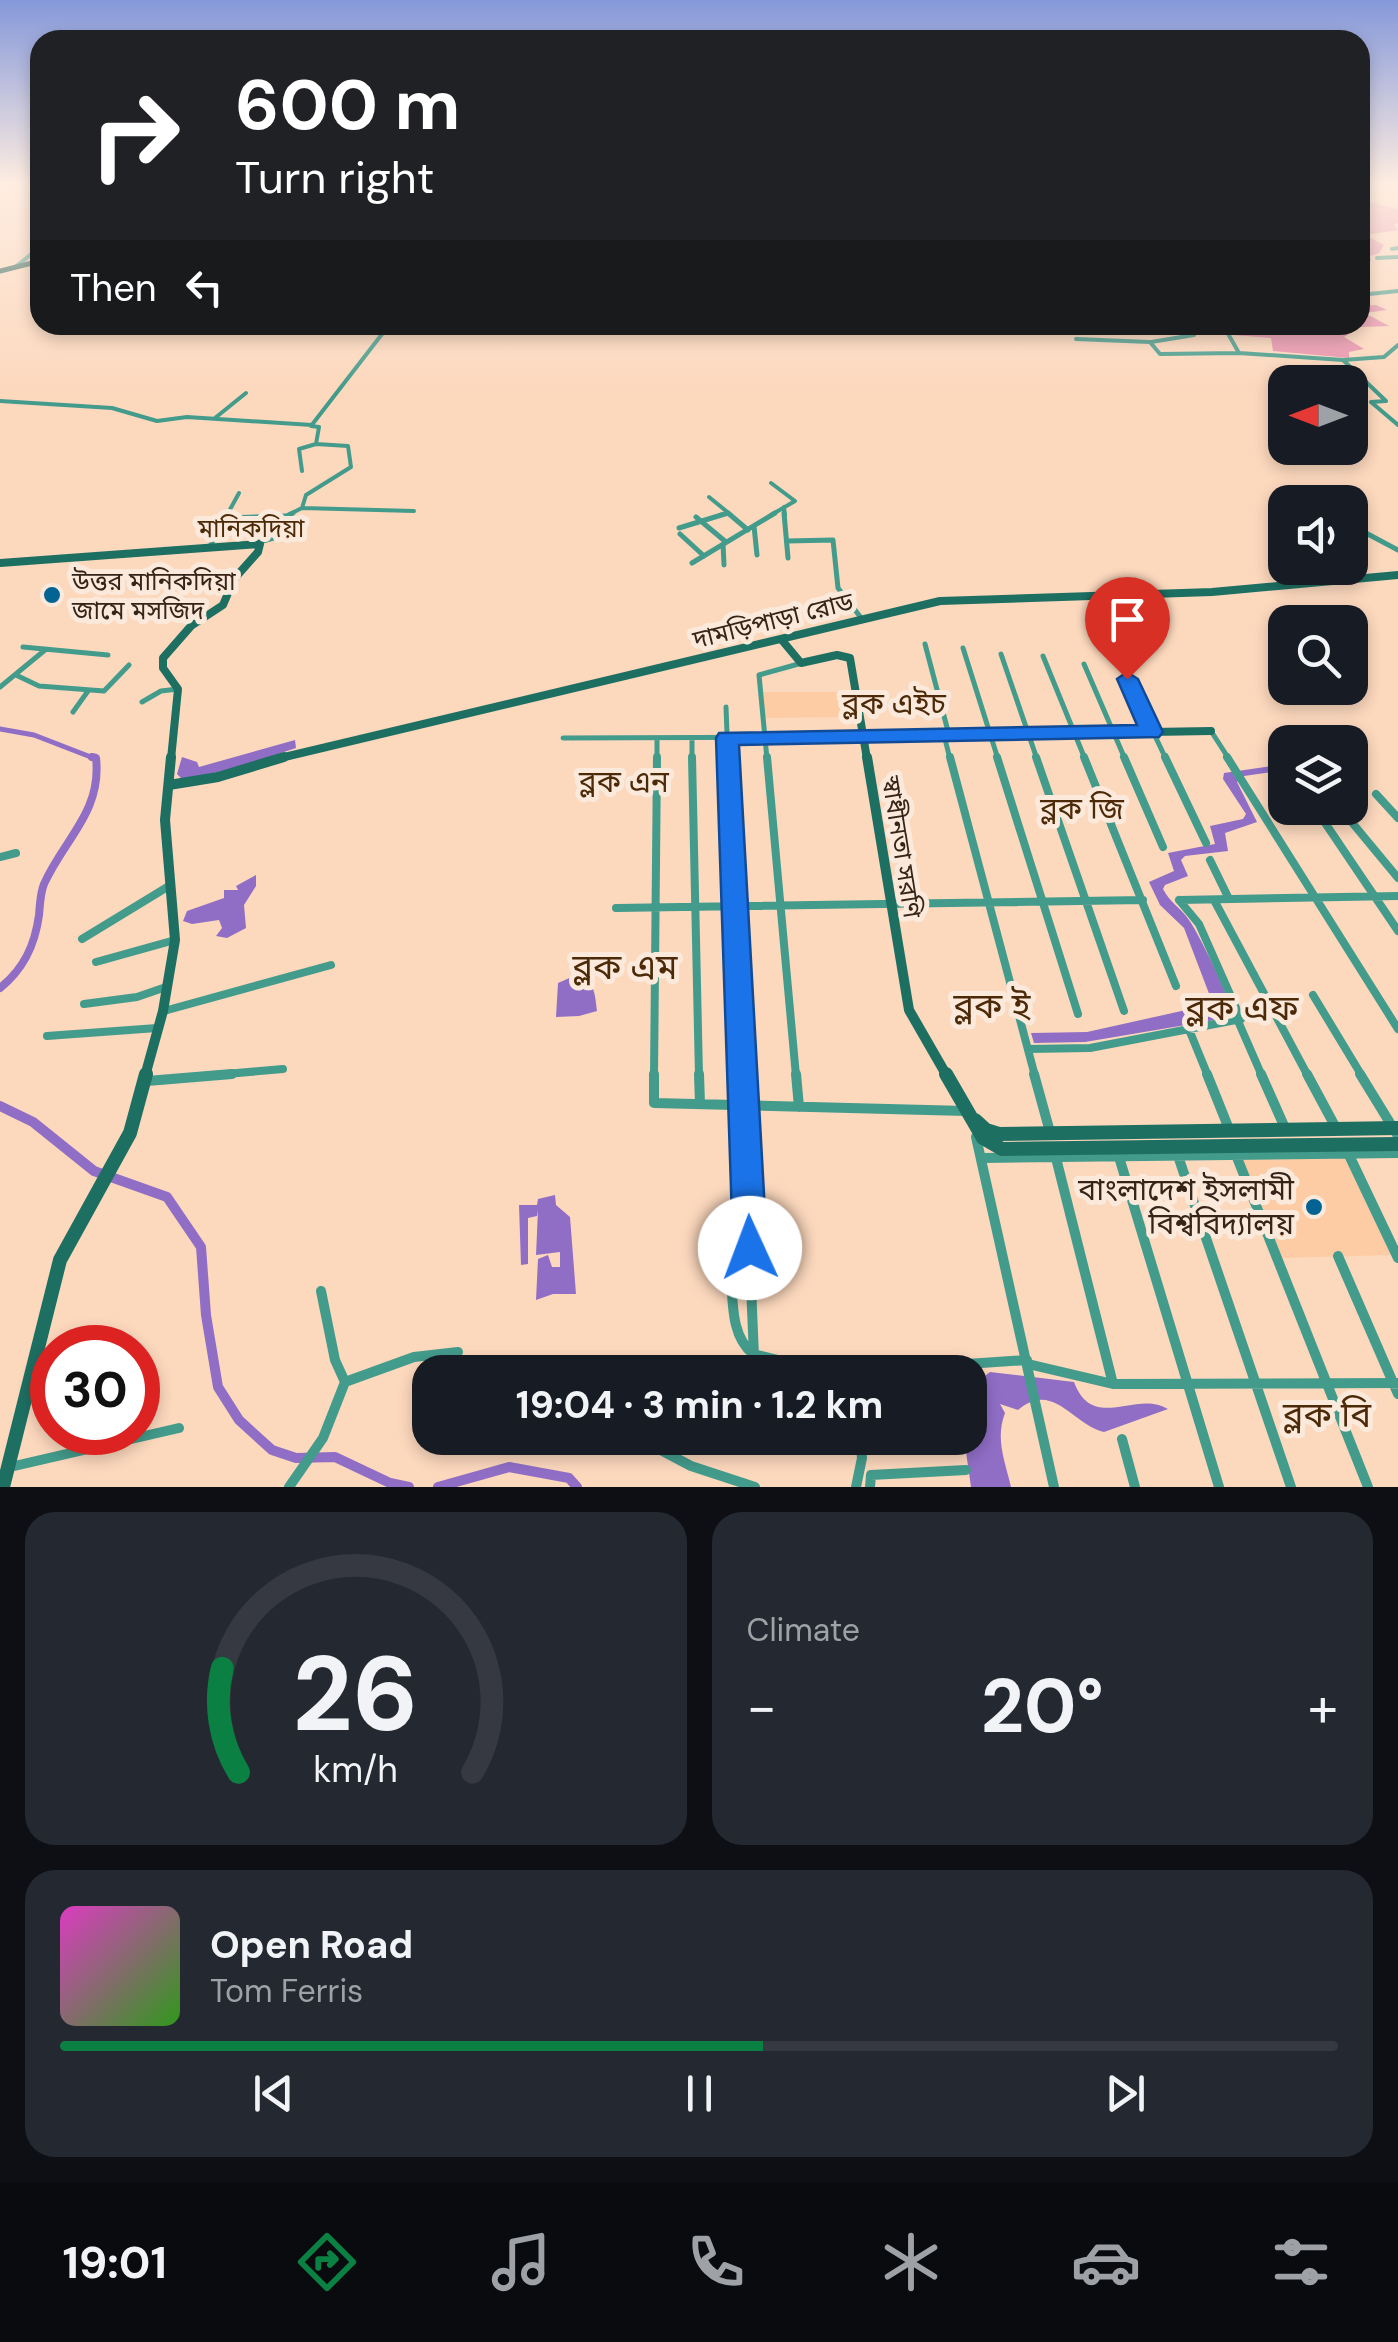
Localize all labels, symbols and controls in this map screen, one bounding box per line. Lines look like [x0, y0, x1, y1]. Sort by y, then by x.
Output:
text: 600 m [235, 60, 460, 151]
icon: right [70, 70, 200, 200]
text: Turn right [235, 148, 434, 207]
icon: left [177, 260, 232, 315]
text: Then [70, 263, 157, 313]
north arrow [1268, 365, 1368, 465]
map controls [1268, 365, 1368, 825]
button: sound [1268, 485, 1368, 585]
district label: মানিকদিয়া [197, 512, 305, 545]
place label: উত্তর মানিকদিয়া জামে মসজিদ [71, 565, 236, 627]
pin [1085, 577, 1170, 680]
marker: উত্তর মানিকদিয়া জামে মসজিদ [41, 584, 63, 606]
street label: দামড়িপাড়া রোড [688, 584, 858, 657]
icon: arrive [1100, 592, 1155, 647]
button: search [1268, 605, 1368, 705]
district label: ব্লক এইচ [841, 684, 947, 723]
button: layers [1268, 725, 1368, 825]
district label: ব্লক এন [578, 762, 670, 801]
street label: স্বাধীনতা সরণি [874, 773, 929, 921]
district label: ব্লক জি [1039, 789, 1125, 828]
district label: ব্লক এম [571, 944, 678, 990]
district label: ব্লক ই [953, 983, 1032, 1029]
district label: ব্লক এফ [1185, 985, 1299, 1031]
place label: বাংলাদেশ ইসলামী বিশ্ববিদ্যালয় [1077, 1170, 1295, 1243]
position arrow [698, 1196, 802, 1300]
marker: বাংলাদেশ ইসলামী বিশ্ববিদ্যালয় [1303, 1196, 1325, 1218]
speed limit sign: 30 [30, 1325, 160, 1455]
text: 19:04 · 3 min · 1.2 km [516, 1380, 883, 1430]
district label: ব্লক বি [1282, 1392, 1372, 1438]
text: Climate [747, 1609, 860, 1651]
text: 26 [293, 1627, 419, 1762]
text: 20° [981, 1658, 1104, 1755]
text: − [747, 1671, 777, 1743]
text: + [1308, 1671, 1338, 1743]
text: km/h [314, 1747, 398, 1793]
text: Open Road [210, 1920, 413, 1970]
text: Tom Ferris [210, 1970, 363, 2012]
icon: previous [246, 2066, 301, 2121]
icon: pause [672, 2066, 727, 2121]
icon: next [1098, 2066, 1153, 2121]
icon: directions [292, 2227, 362, 2297]
icon: music [486, 2227, 556, 2297]
icon: phone [681, 2227, 751, 2297]
icon: climate [876, 2227, 946, 2297]
icon: car [1071, 2227, 1141, 2297]
icon: filters [1266, 2227, 1336, 2297]
text: 19:01 [62, 2233, 167, 2292]

